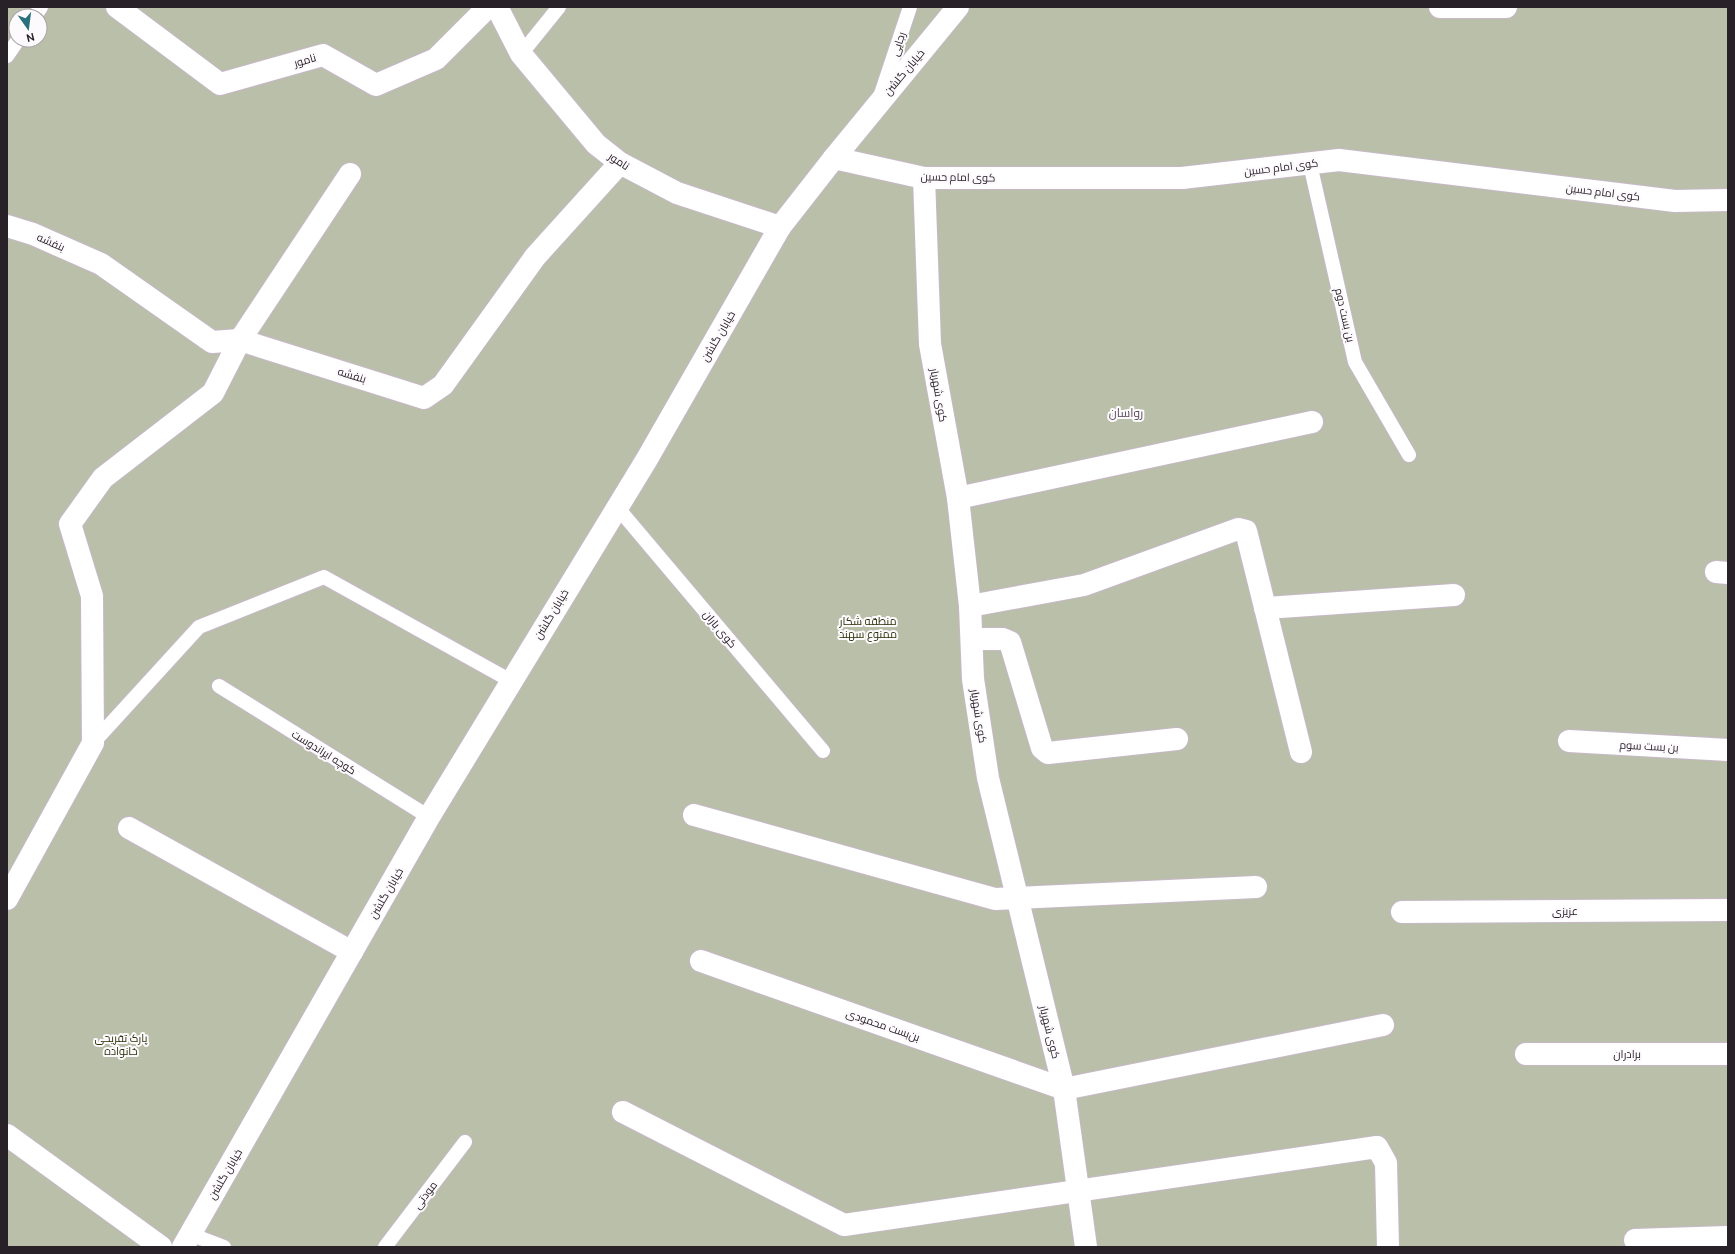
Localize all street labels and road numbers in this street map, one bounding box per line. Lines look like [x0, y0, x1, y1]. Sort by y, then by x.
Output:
street label: رجایی [888, 30, 909, 58]
street label: خیابان گلشن [881, 47, 927, 98]
street label: نامور [292, 51, 318, 70]
street label: نامور [605, 149, 632, 173]
street label: کوی امام حسین [1243, 156, 1319, 179]
street label: کوی امام حسین [920, 170, 996, 186]
street label: کوی امام حسین [1565, 181, 1641, 205]
street label: بنفشه [35, 231, 67, 253]
street label: بن بست دوم [1331, 287, 1357, 344]
street label: خیابان گلشن [699, 309, 738, 364]
street label: بنفشه [336, 365, 368, 385]
street label: کوی شهریار [927, 366, 950, 423]
street label: خیابان گلشن [531, 587, 572, 642]
street label: کوی باران [700, 608, 739, 651]
street label: کوی شهریار [968, 687, 989, 744]
street label: کوچه ایراندوست [289, 727, 358, 777]
street label: بن بست سوم [1619, 738, 1679, 756]
street label: خیابان گلشن [367, 866, 406, 921]
street label: عزیزی [1552, 905, 1578, 918]
street label: کوی شهریار [1036, 1003, 1062, 1060]
street label: بن‌بست محمودی [844, 1007, 921, 1044]
street label: برادران [1613, 1048, 1641, 1061]
street label: خیابان گلشن [206, 1147, 245, 1202]
street label: مودتی [411, 1179, 440, 1212]

